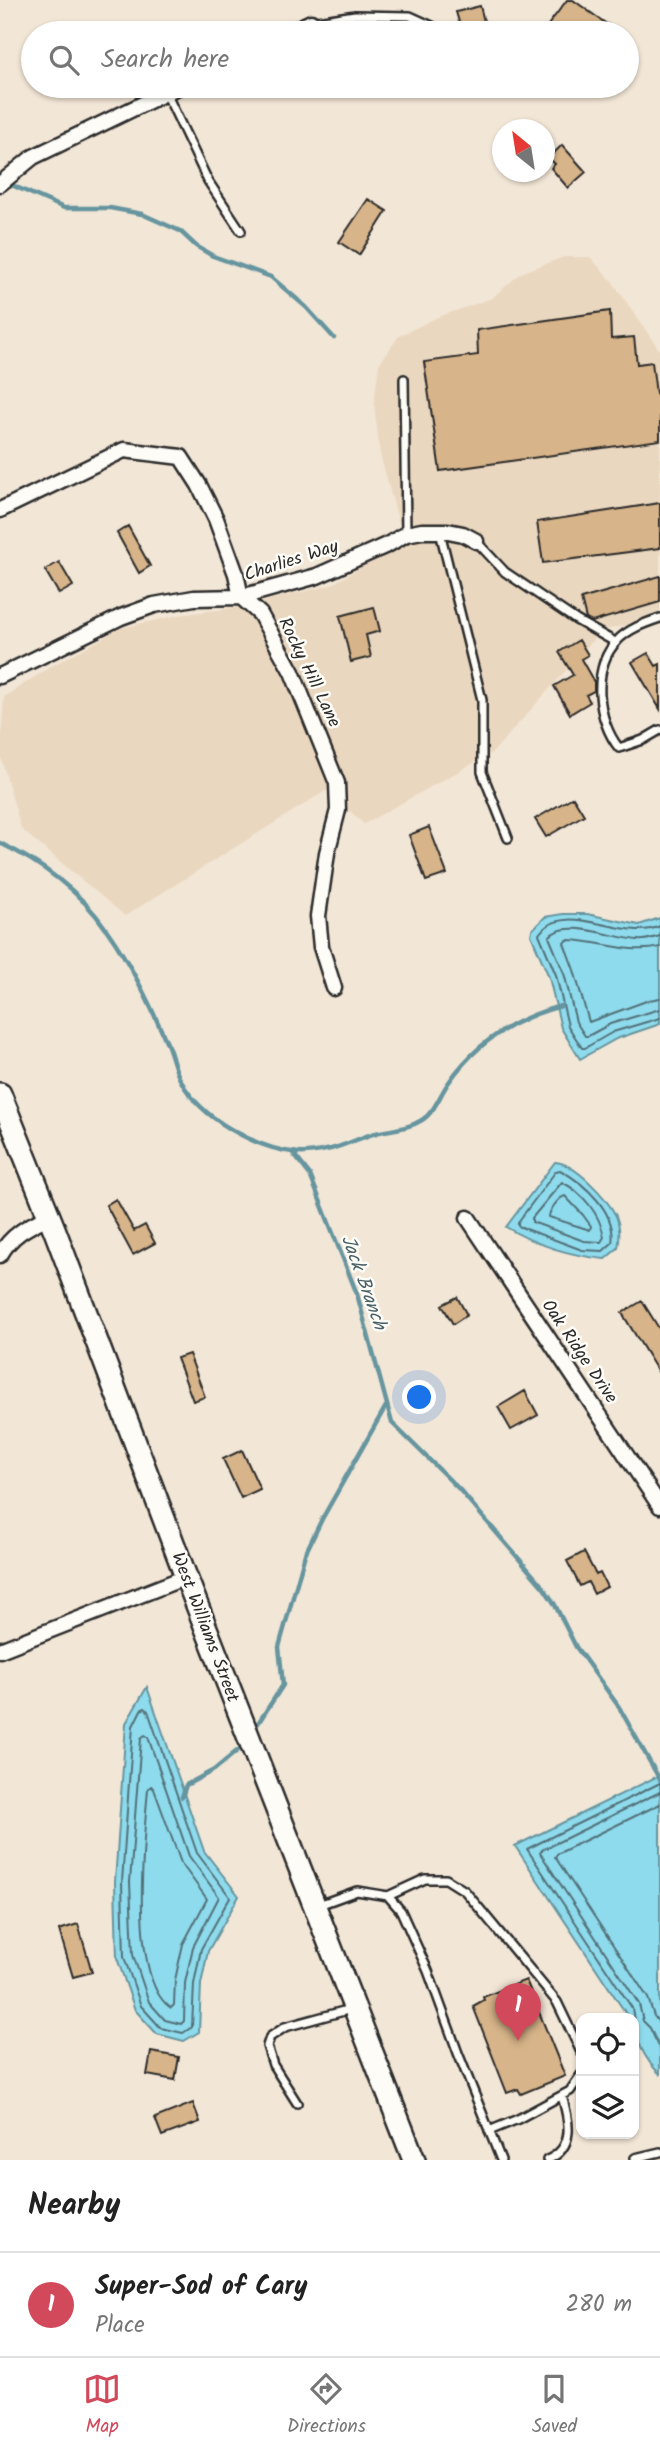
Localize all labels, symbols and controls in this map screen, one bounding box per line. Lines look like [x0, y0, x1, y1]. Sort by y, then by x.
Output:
search box [21, 21, 639, 98]
text: Search here [101, 39, 229, 81]
icon: search [45, 41, 83, 79]
north arrow [492, 119, 555, 182]
street label: Charlies Way [241, 532, 343, 590]
street label: Rocky Hill Lane [270, 613, 348, 733]
water label: Jack Branch [332, 1231, 395, 1336]
street label: Oak Ridge Drive [533, 1294, 624, 1410]
your location [402, 1380, 436, 1414]
street label: West Williams Street [163, 1548, 247, 1708]
pin: 1 [495, 1983, 541, 2041]
map controls [576, 2013, 639, 2139]
button: locate [576, 2013, 639, 2076]
button: layers [576, 2076, 639, 2139]
text: Nearby [28, 2182, 120, 2230]
text: Super-Sod of Cary [95, 2266, 308, 2308]
text: 1 [48, 2287, 54, 2323]
text: 280 m [566, 2287, 632, 2323]
text: Place [95, 2308, 145, 2344]
tab: Map [83, 2370, 121, 2442]
tab: Directions [287, 2370, 366, 2442]
tab: Saved [532, 2370, 577, 2442]

